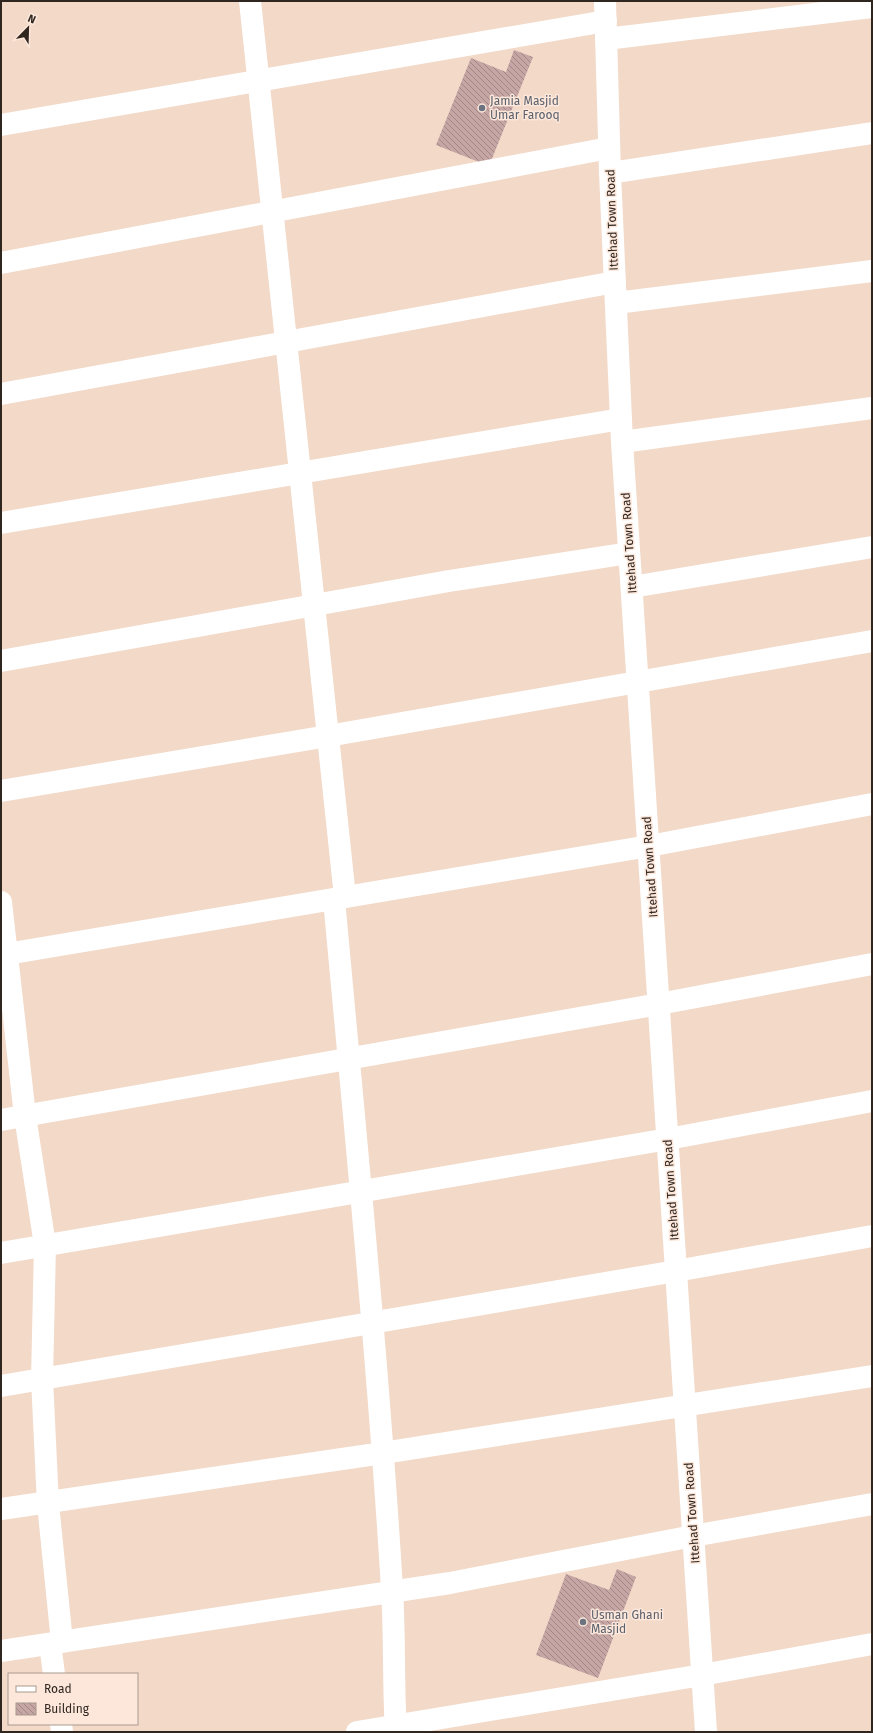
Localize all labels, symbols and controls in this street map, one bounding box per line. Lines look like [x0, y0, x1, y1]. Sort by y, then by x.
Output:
north arrow [8, 8, 48, 48]
text: N [26, 12, 38, 27]
place label: Jamia Masjid Umar Farooq [490, 94, 560, 122]
marker: Jamia Masjid Umar Farooq [477, 103, 487, 113]
street label: Ittehad Town Road [603, 169, 621, 271]
street label: Ittehad Town Road [618, 492, 640, 594]
street label: Ittehad Town Road [639, 816, 661, 918]
street label: Ittehad Town Road [660, 1139, 682, 1241]
street label: Ittehad Town Road [681, 1462, 703, 1564]
place label: Usman Ghani Masjid [591, 1608, 663, 1636]
marker: Usman Ghani Masjid [578, 1617, 588, 1627]
legend [8, 1673, 138, 1725]
text: Road [44, 1682, 72, 1696]
text: Building [44, 1702, 90, 1716]

